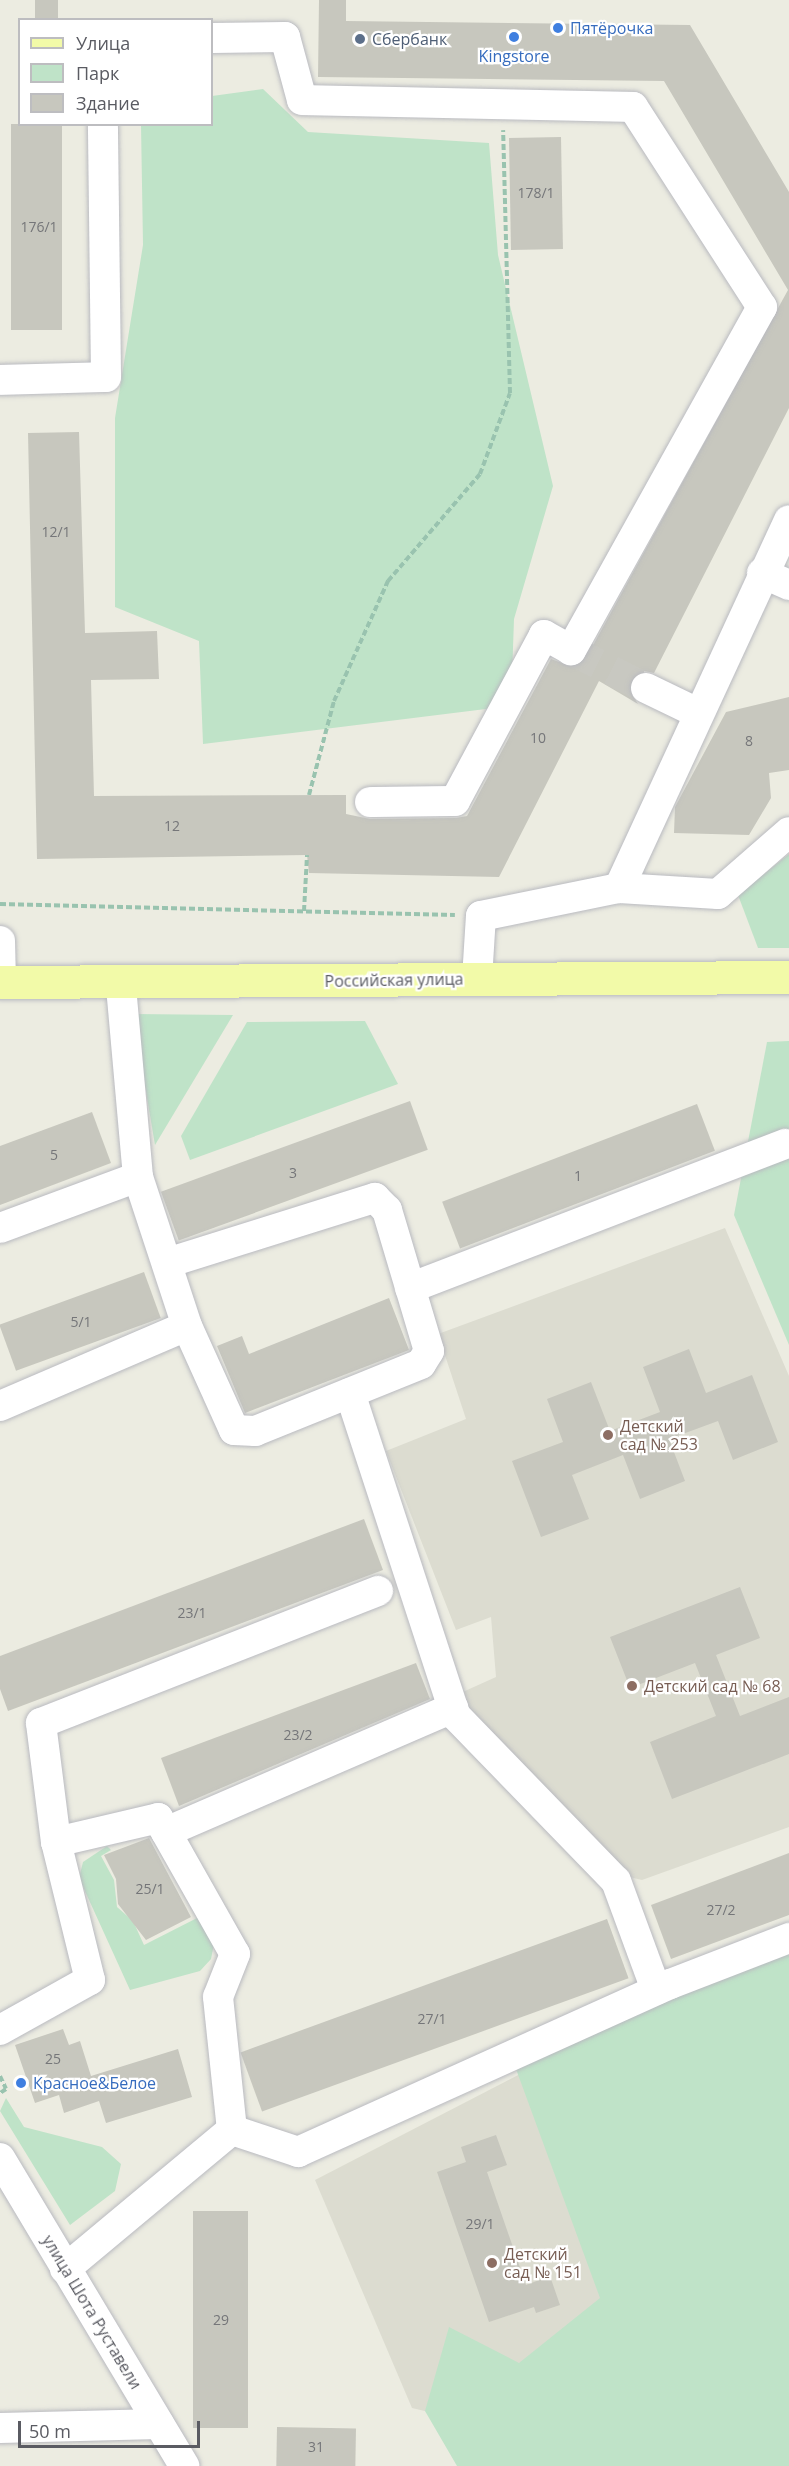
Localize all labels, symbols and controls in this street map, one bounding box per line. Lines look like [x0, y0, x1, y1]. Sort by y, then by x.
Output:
legend [18, 18, 213, 126]
place label: Пятёрочка [570, 18, 653, 38]
marker: Пятёрочка [551, 21, 565, 35]
place label: Сбербанк [372, 29, 447, 49]
marker: Kingstore [507, 30, 521, 44]
text: Улица [76, 31, 130, 55]
marker: Сбербанк [353, 32, 367, 46]
place label: Kingstore [479, 46, 549, 66]
text: Парк [76, 61, 119, 85]
text: Здание [76, 91, 140, 115]
house number: 178/1 [517, 185, 555, 201]
house number: 176/1 [20, 219, 58, 235]
house number: 12/1 [41, 524, 71, 540]
house number: 10 [530, 730, 546, 746]
house number: 8 [745, 733, 753, 749]
house number: 12 [164, 818, 180, 834]
street label: Российская улица [324, 969, 464, 991]
house number: 5 [50, 1147, 58, 1163]
house number: 3 [289, 1165, 297, 1181]
house number: 1 [574, 1168, 582, 1184]
house number: 5/1 [70, 1314, 92, 1330]
place label: Детский сад № 253 [620, 1416, 698, 1454]
marker: Детский сад № 253 [601, 1428, 615, 1442]
house number: 23/1 [177, 1605, 207, 1621]
place label: Детский сад № 68 [644, 1676, 781, 1696]
marker: Детский сад № 68 [625, 1679, 639, 1693]
house number: 23/2 [283, 1727, 313, 1743]
house number: 25/1 [135, 1881, 165, 1897]
house number: 27/2 [706, 1902, 736, 1918]
house number: 27/1 [417, 2011, 447, 2027]
house number: 25 [45, 2051, 61, 2067]
place label: Красное&Белое [33, 2073, 156, 2093]
marker: Красное&Белое [14, 2076, 28, 2090]
house number: 29/1 [465, 2216, 495, 2232]
street label: улица Шота Руставели [38, 2231, 146, 2393]
place label: Детский сад № 151 [504, 2244, 582, 2282]
marker: Детский сад № 151 [485, 2256, 499, 2270]
house number: 29 [213, 2312, 229, 2328]
scale bar [21, 2409, 202, 2447]
text: 50 m [29, 2419, 71, 2443]
house number: 31 [308, 2439, 324, 2455]

